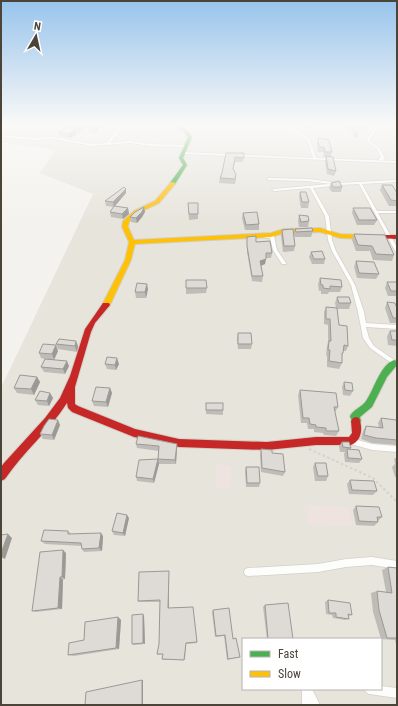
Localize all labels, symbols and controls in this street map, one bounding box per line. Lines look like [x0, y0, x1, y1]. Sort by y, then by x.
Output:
north arrow [16, 16, 56, 56]
text: N [33, 20, 42, 34]
legend [242, 638, 382, 690]
text: Fast [278, 647, 299, 661]
text: Slow [278, 667, 301, 681]

